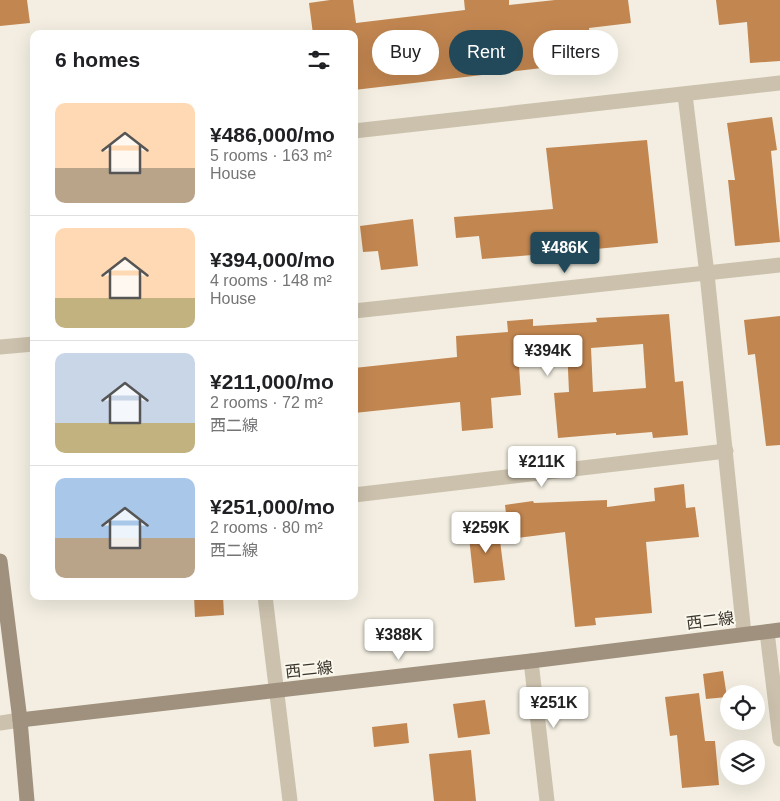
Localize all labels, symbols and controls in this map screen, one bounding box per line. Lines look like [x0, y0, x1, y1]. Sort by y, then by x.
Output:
chip: Buy [372, 30, 439, 75]
chip: Rent [449, 30, 523, 75]
chip: Filters [533, 30, 618, 75]
icon: filters [305, 46, 333, 74]
text: 6 homes [55, 48, 140, 71]
icon: home [95, 123, 155, 183]
text: ¥486,000/mo [210, 123, 335, 146]
text: 5 rooms · 163 m² [210, 147, 332, 164]
text: House [210, 165, 256, 182]
pin: ¥486K [530, 232, 600, 274]
text: ¥486K [541, 239, 589, 256]
icon: home [95, 248, 155, 308]
text: ¥394,000/mo [210, 248, 335, 271]
text: 4 rooms · 148 m² [210, 272, 332, 289]
text: House [210, 290, 256, 307]
pin: ¥394K [513, 334, 583, 377]
text: ¥394K [524, 342, 572, 359]
text: ¥211,000/mo [210, 370, 334, 393]
icon: home [95, 373, 155, 433]
text: 2 rooms · 72 m² [210, 394, 323, 411]
text: 西二線 [210, 417, 258, 434]
pin: ¥211K [507, 446, 577, 488]
text: ¥211K [519, 453, 565, 470]
text: ¥251,000/mo [210, 495, 335, 518]
icon: home [95, 498, 155, 558]
pin: ¥259K [451, 512, 521, 554]
text: 2 rooms · 80 m² [210, 519, 323, 536]
text: ¥259K [462, 519, 510, 536]
text: 西二線 [210, 542, 258, 559]
street label: 西二線 [685, 609, 735, 632]
pin: ¥388K [364, 618, 434, 661]
text: ¥388K [375, 626, 423, 643]
street label: 西二線 [284, 659, 334, 680]
map controls [720, 685, 765, 785]
button: locate [720, 685, 765, 730]
pin: ¥251K [519, 686, 589, 729]
text: ¥251K [530, 694, 578, 711]
button: layers [720, 740, 765, 785]

